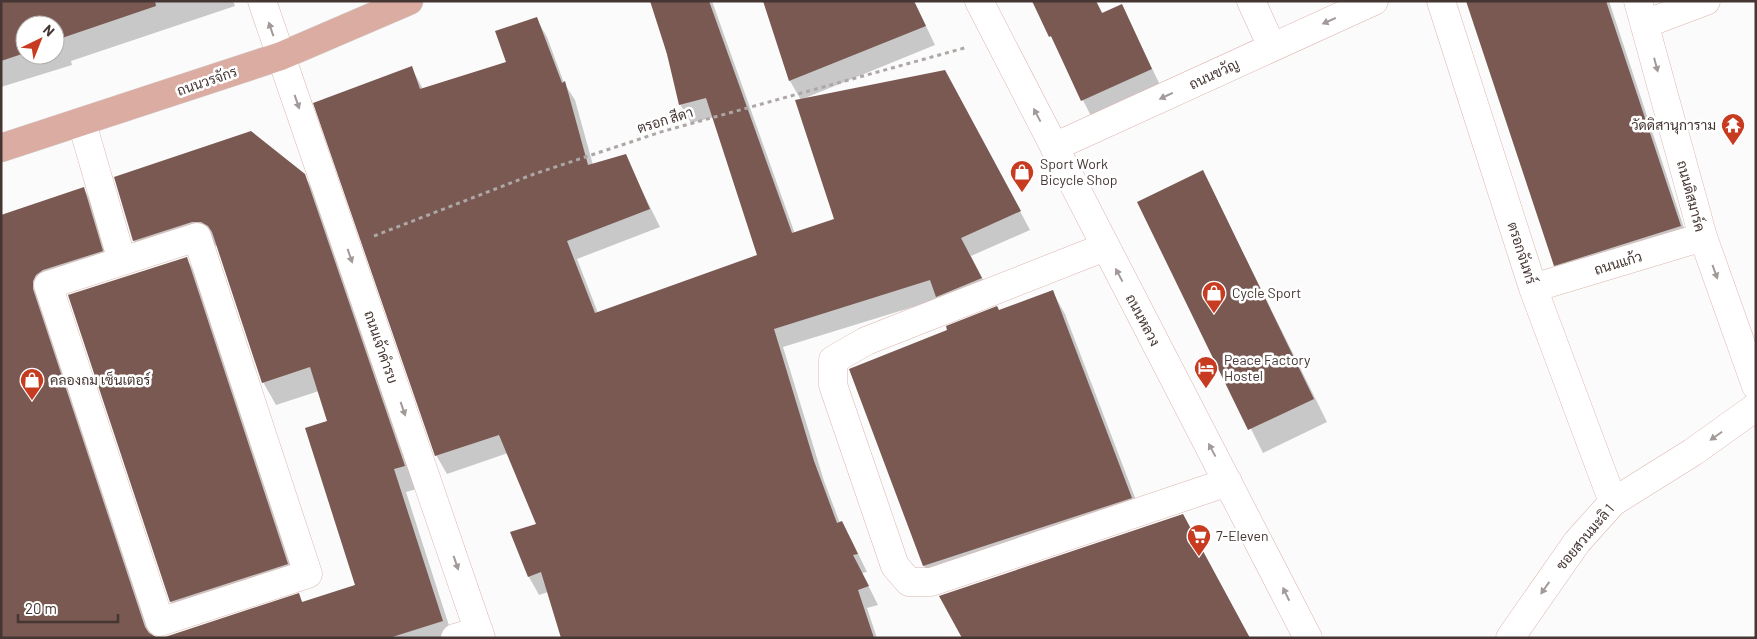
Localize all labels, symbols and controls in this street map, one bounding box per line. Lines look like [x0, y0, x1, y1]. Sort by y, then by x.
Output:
north arrow [15, 15, 65, 65]
one-way arrow [1322, 18, 1336, 26]
text: N [40, 21, 58, 40]
one-way arrow [267, 21, 274, 36]
street label: ถนนขวัญ [1186, 55, 1242, 93]
one-way arrow [1652, 57, 1660, 73]
street label: ถนนวรจักร [175, 62, 239, 99]
one-way arrow [1158, 91, 1173, 100]
one-way arrow [293, 95, 301, 110]
street label: ตรอก สีดา [635, 103, 695, 136]
one-way arrow [1033, 108, 1041, 122]
temple icon: วัดดิสานุการาม [1720, 112, 1746, 146]
place label: วัดดิสานุการาม [1631, 116, 1716, 135]
place label: Sport Work Bicycle Shop [1040, 155, 1118, 188]
street label: ถนนดิสมาร์ค [1674, 158, 1709, 233]
shop icon: Sport Work Bicycle Shop [1009, 159, 1035, 193]
street label: ตรอกจันทร์ [1504, 220, 1541, 286]
street label: ถนนแก้ว [1592, 247, 1644, 278]
one-way arrow [347, 248, 354, 263]
one-way arrow [1712, 264, 1719, 279]
one-way arrow [1115, 268, 1124, 282]
shop icon: Cycle Sport [1201, 280, 1227, 314]
place label: Cycle Sport [1232, 284, 1301, 301]
street label: ถนนหลวง [1123, 291, 1164, 349]
street label: ถนนเจ้าคำรบ [361, 308, 402, 385]
place label: Peace Factory Hostel [1224, 351, 1311, 384]
hotel icon: Peace Factory Hostel [1193, 355, 1219, 389]
shop icon: คลองถม เซ็นเตอร์ [19, 367, 45, 401]
place label: คลองถม เซ็นเตอร์ [50, 371, 151, 388]
one-way arrow [400, 402, 407, 417]
one-way arrow [1710, 430, 1723, 441]
one-way arrow [1207, 443, 1216, 456]
street label: ซอยสวนมะลิ 1 [1552, 500, 1617, 573]
supermarket icon: 7-Eleven [1186, 523, 1212, 557]
place label: 7-Eleven [1216, 527, 1269, 544]
one-way arrow [452, 556, 460, 571]
one-way arrow [1540, 581, 1550, 595]
one-way arrow [1282, 587, 1290, 601]
scale bar [18, 592, 118, 624]
text: 20 m [25, 599, 57, 617]

